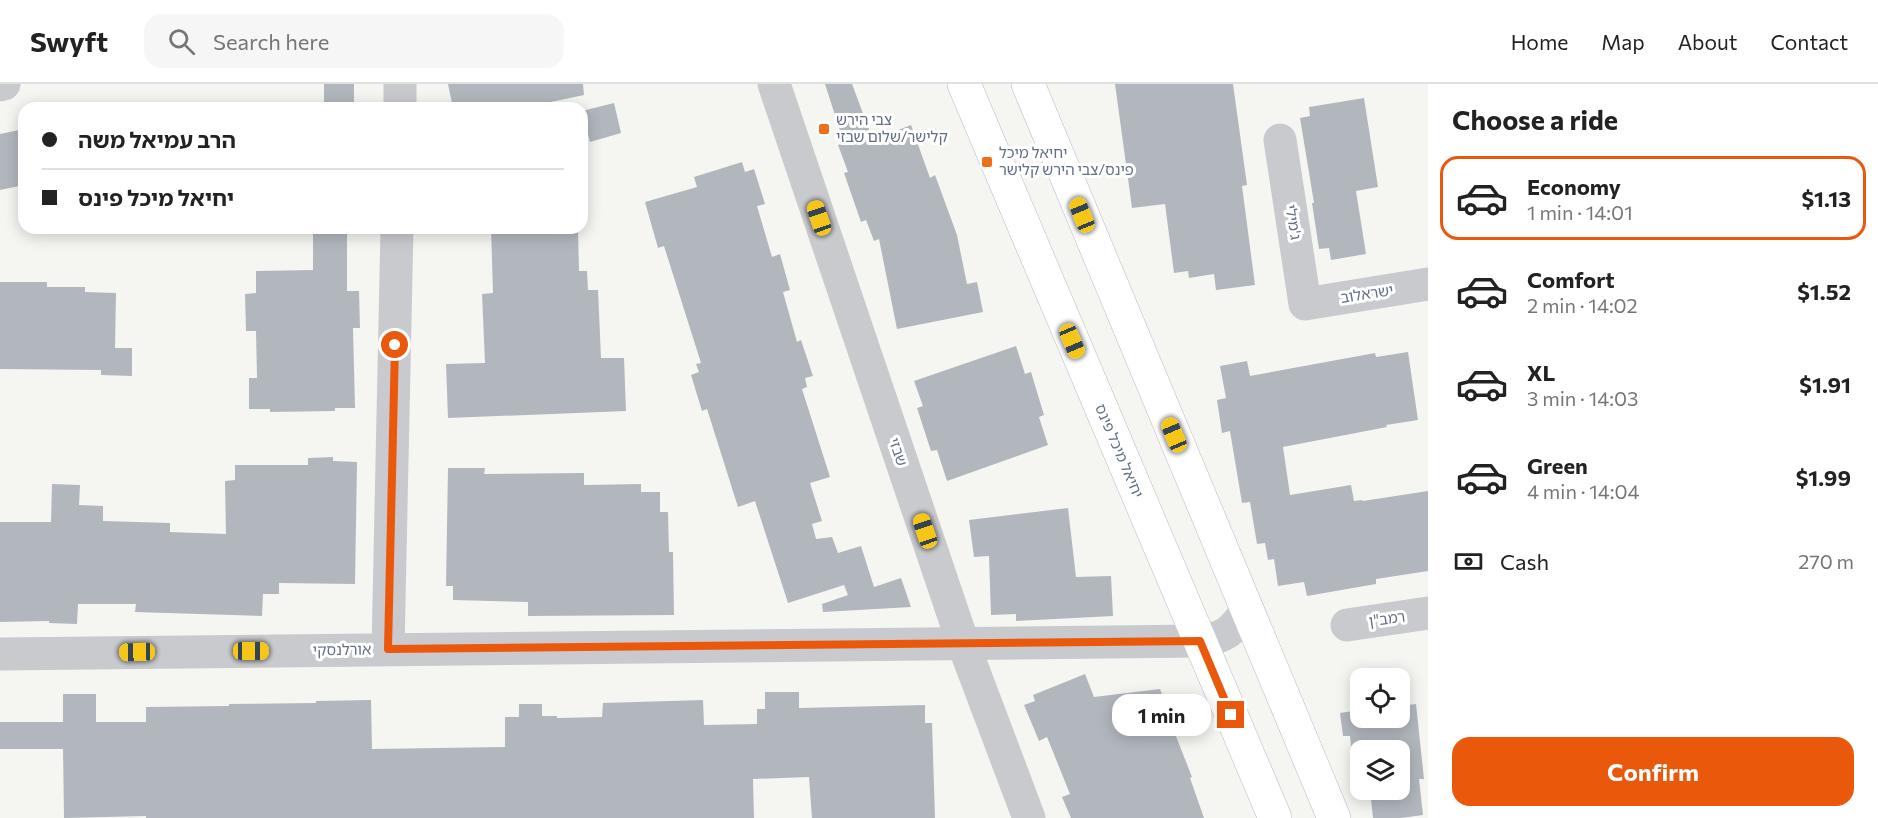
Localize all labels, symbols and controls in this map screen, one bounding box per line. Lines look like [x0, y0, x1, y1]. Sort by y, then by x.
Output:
search box [144, 14, 564, 68]
text: Swyft [30, 24, 108, 58]
icon: search [165, 25, 198, 58]
text: Search here [213, 28, 329, 55]
text: Home [1511, 29, 1568, 54]
text: Map [1601, 29, 1645, 54]
text: About [1678, 29, 1737, 54]
text: Contact [1770, 29, 1848, 54]
text: Choose a ride [1452, 103, 1618, 136]
place label: צבי הירש קלישר/שלום שבזי [836, 110, 948, 145]
marker: צבי הירש קלישר/שלום שבזי [817, 122, 831, 136]
text: הרב עמיאל משה [78, 126, 236, 153]
place label: יחיאל מיכל פינס/צבי הירש קלישר [999, 143, 1134, 178]
marker: יחיאל מיכל פינס/צבי הירש קלישר [980, 155, 994, 169]
icon: car [1455, 171, 1509, 225]
text: Economy [1527, 173, 1621, 200]
text: יחיאל מיכל פינס [78, 184, 234, 211]
text: $1.13 [1801, 185, 1851, 212]
car [1067, 195, 1097, 235]
car [805, 198, 833, 238]
text: 1 min · 14:01 [1527, 200, 1633, 224]
street label: ג'מילי [1282, 203, 1306, 241]
icon: car [1455, 264, 1509, 318]
text: Comfort [1527, 266, 1615, 293]
text: $1.52 [1797, 278, 1851, 305]
street label: ישראלוב [1339, 280, 1395, 306]
text: 2 min · 14:02 [1527, 293, 1638, 317]
car [1057, 321, 1087, 361]
route start [381, 331, 408, 358]
icon: car [1455, 357, 1509, 411]
text: XL [1527, 359, 1555, 386]
text: $1.91 [1799, 371, 1851, 398]
text: 3 min · 14:03 [1527, 386, 1638, 410]
street label: יחיאל מיכל פינס [1092, 401, 1148, 500]
car [1159, 415, 1189, 455]
street label: שבזי [886, 435, 912, 468]
icon: car [1455, 450, 1509, 504]
text: Green [1527, 452, 1588, 479]
text: $1.99 [1796, 464, 1851, 491]
text: 4 min · 14:04 [1527, 479, 1640, 503]
car [911, 511, 939, 551]
icon: cash [1452, 545, 1485, 578]
text: Cash [1500, 548, 1549, 575]
text: 270 m [1798, 549, 1854, 573]
street label: רמב"ן [1367, 607, 1406, 629]
street label: אורלנסקי [312, 639, 371, 659]
car [233, 642, 269, 660]
car [119, 643, 155, 661]
map controls [1350, 668, 1410, 800]
button: locate [1350, 668, 1410, 728]
callout: 1 min [1111, 694, 1210, 736]
route end [1217, 701, 1244, 728]
text: 1 min [1138, 703, 1185, 727]
button: Confirm [1452, 737, 1854, 806]
button: layers [1350, 740, 1410, 800]

